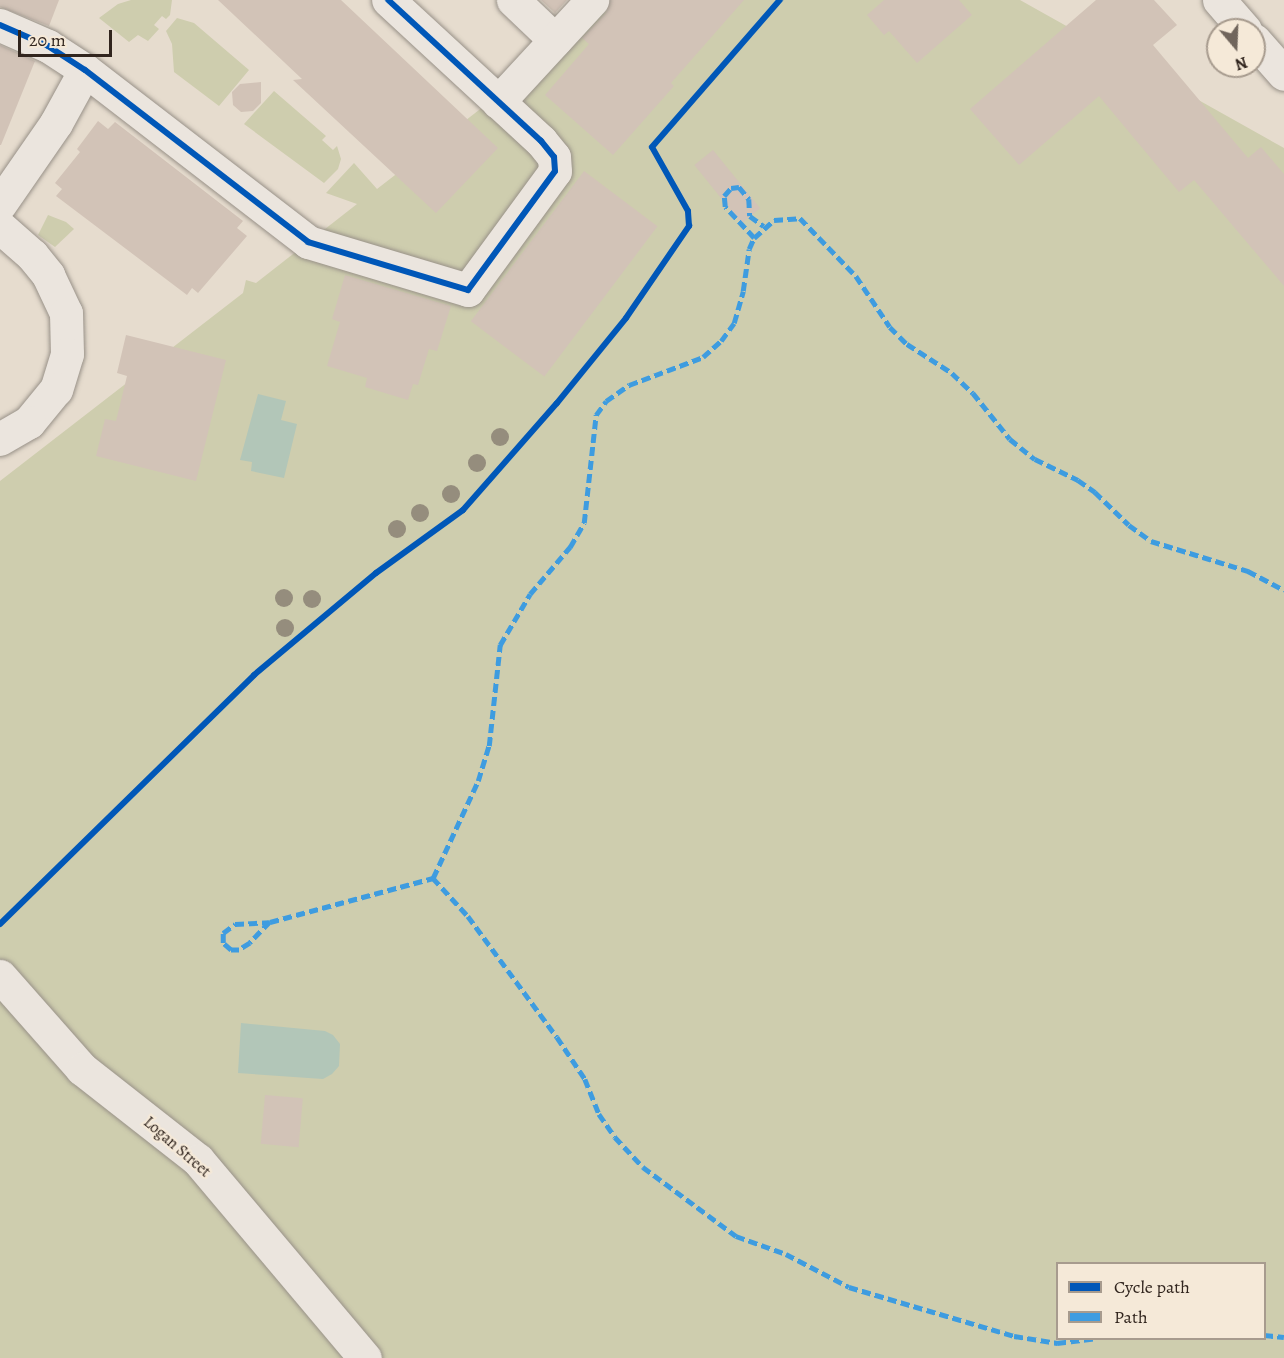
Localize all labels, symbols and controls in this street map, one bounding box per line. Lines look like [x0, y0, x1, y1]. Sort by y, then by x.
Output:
scale bar [21, 18, 116, 56]
north arrow [1206, 18, 1266, 78]
text: 20 m [29, 28, 66, 52]
text: N [1232, 51, 1250, 75]
street label: Logan Street [140, 1113, 214, 1181]
legend [1056, 1262, 1266, 1340]
text: Cycle path [1114, 1275, 1190, 1299]
text: Path [1114, 1305, 1148, 1329]

